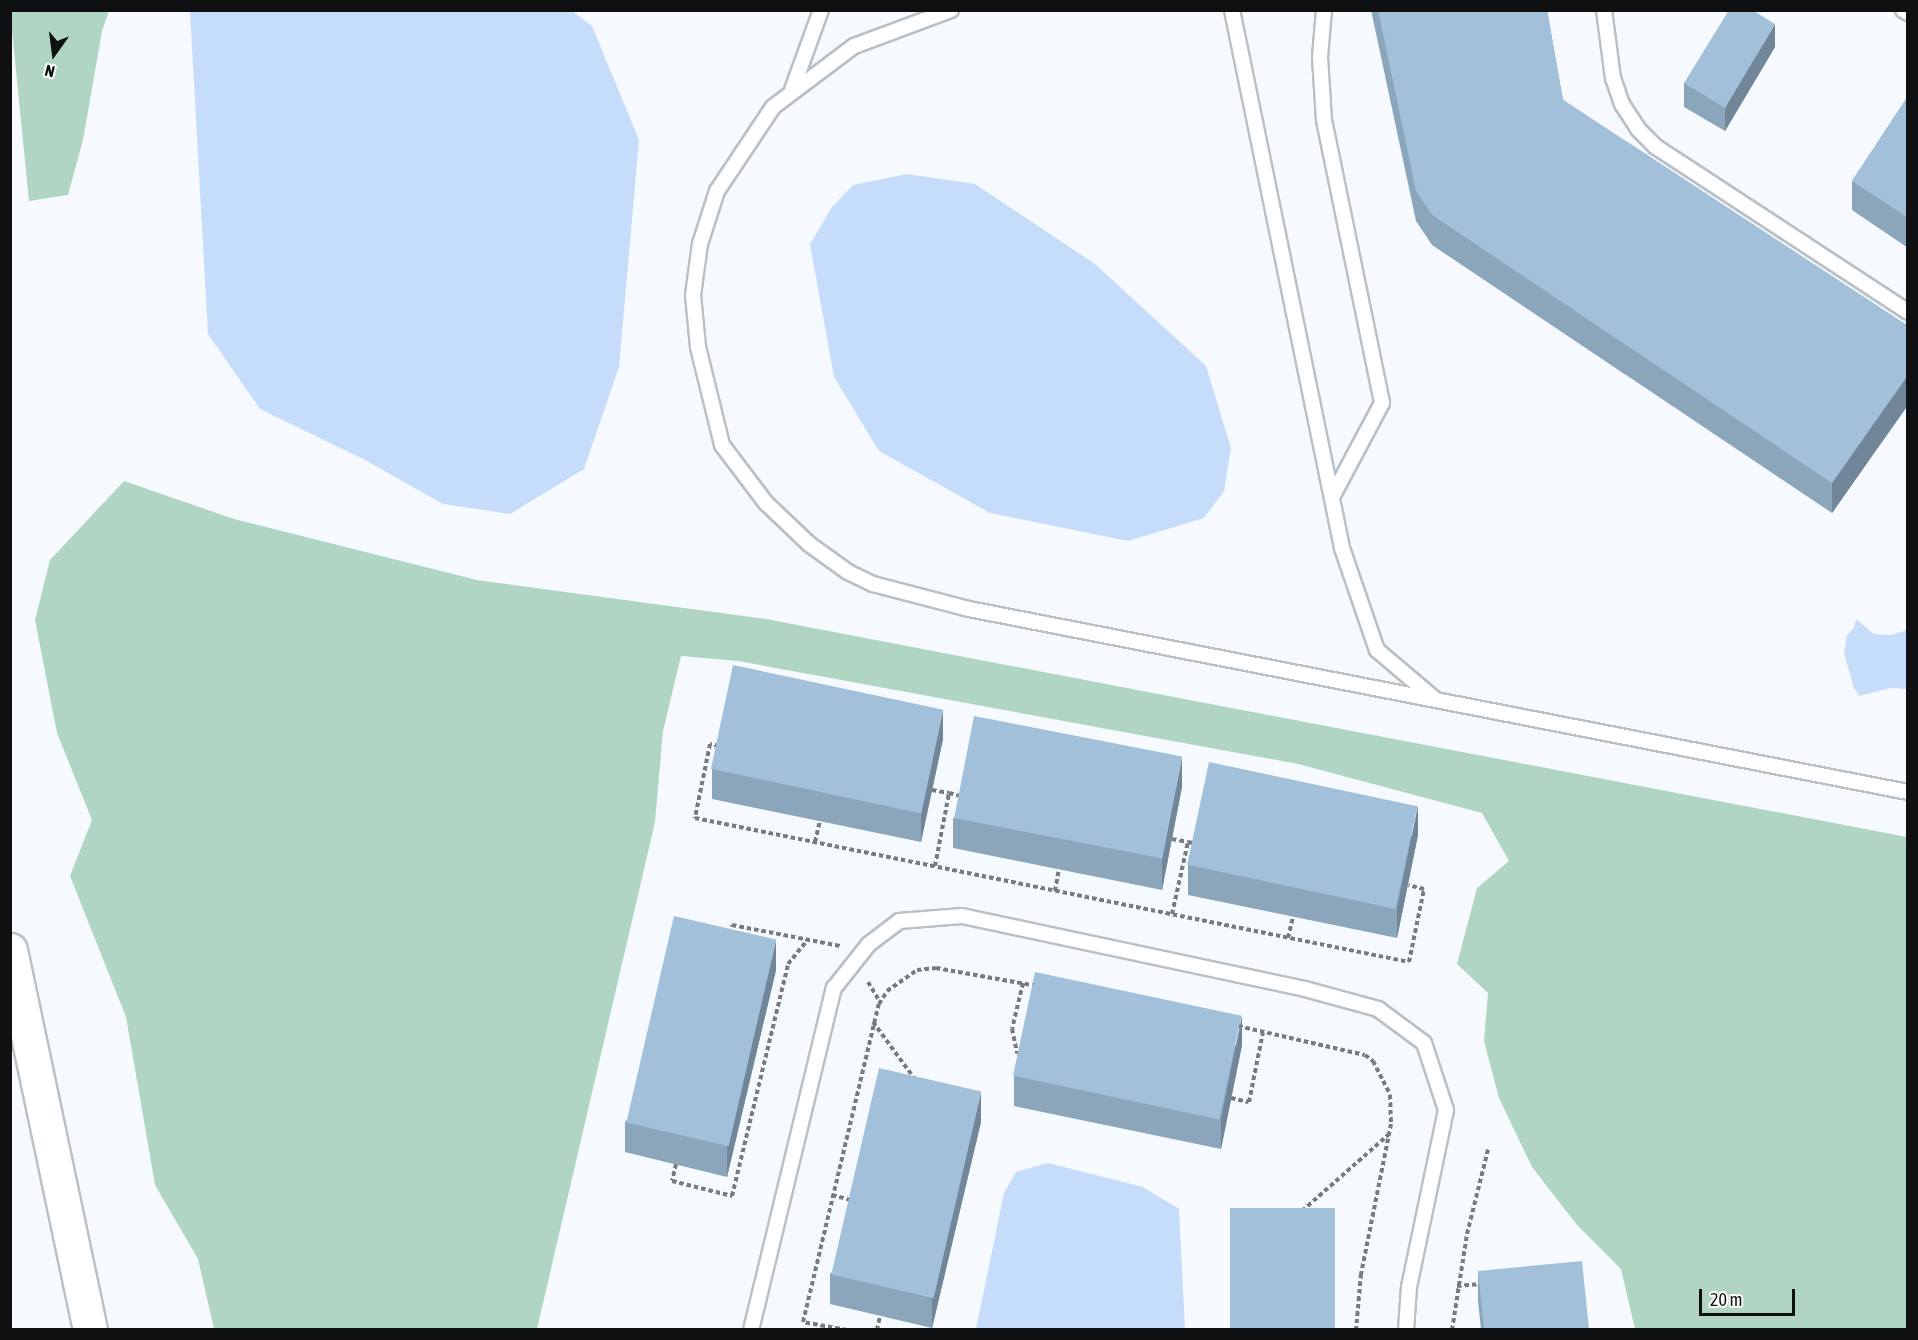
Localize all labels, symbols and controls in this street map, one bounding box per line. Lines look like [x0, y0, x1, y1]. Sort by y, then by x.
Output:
north arrow [24, 24, 84, 84]
text: N [43, 62, 56, 81]
scale bar [1702, 1277, 1798, 1315]
text: 20 m [1710, 1289, 1742, 1310]

